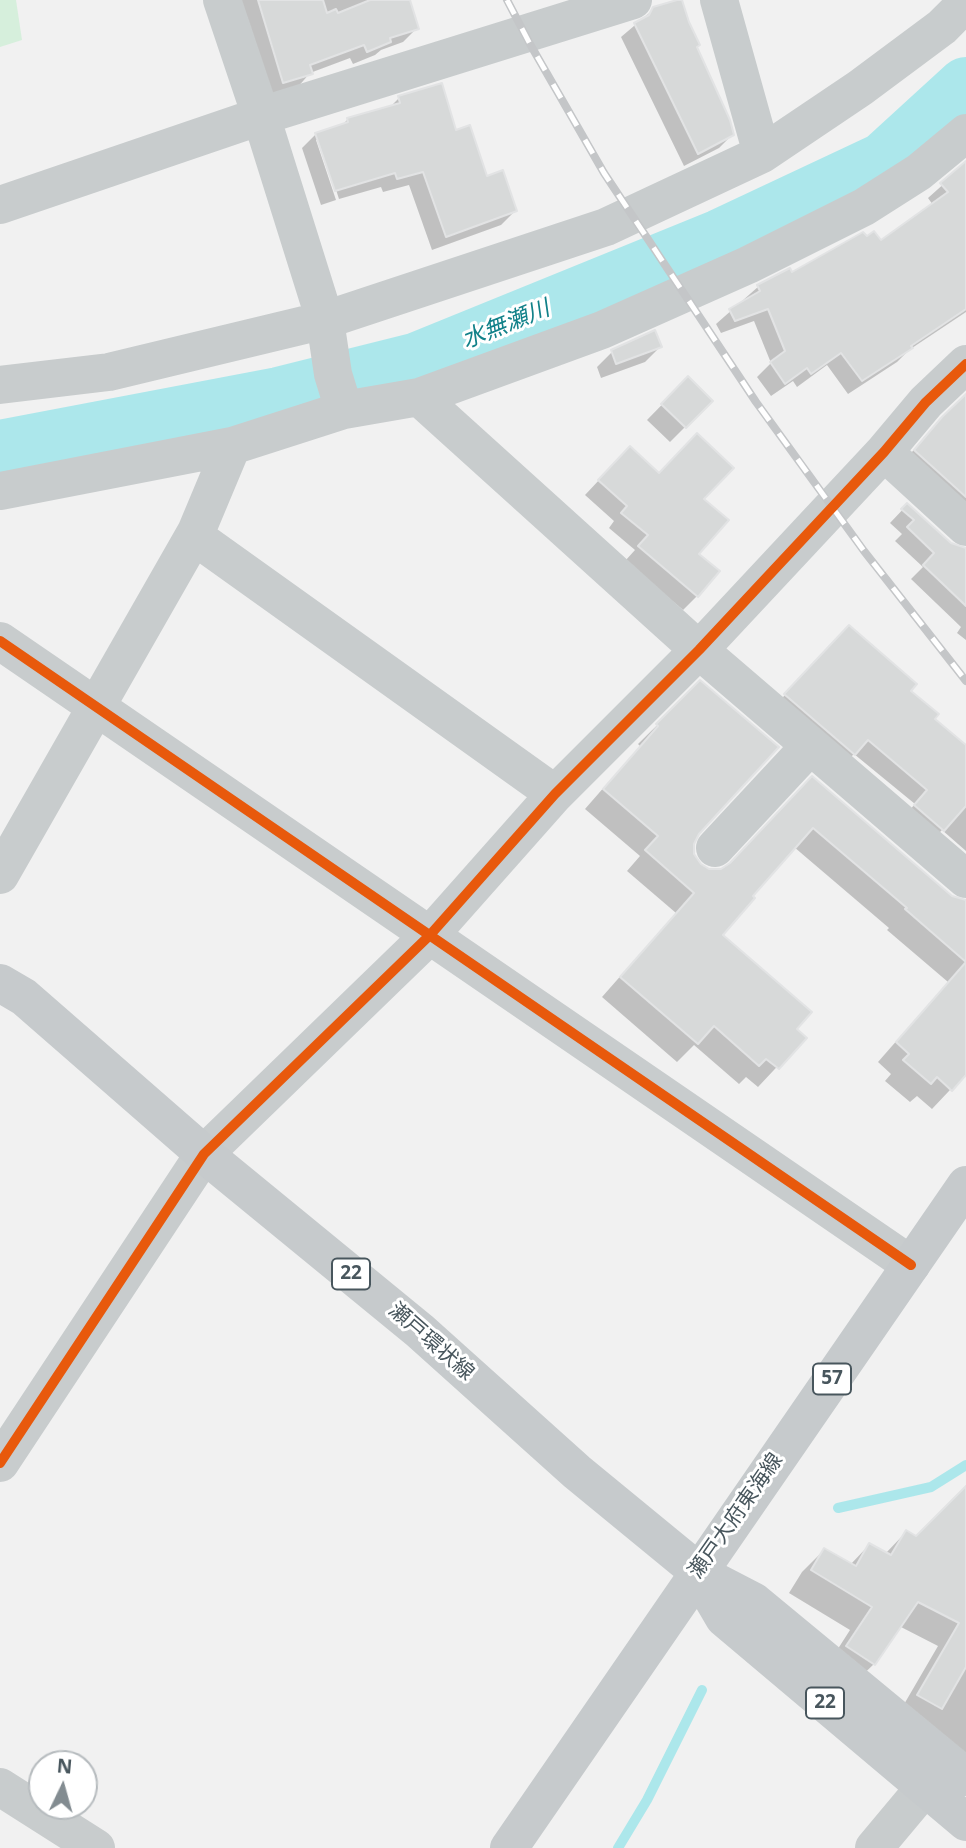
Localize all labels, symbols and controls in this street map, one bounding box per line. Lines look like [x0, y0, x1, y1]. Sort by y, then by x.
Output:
water label: 水無瀬川 [458, 295, 554, 355]
road number: 22 [332, 1258, 370, 1290]
street label: 瀬戸環状線 [383, 1298, 479, 1386]
road number: 57 [813, 1364, 851, 1394]
street label: 瀬戸大府東海線 [684, 1449, 788, 1583]
road number: 22 [806, 1688, 844, 1718]
north arrow [28, 1750, 98, 1820]
text: N [56, 1752, 73, 1780]

